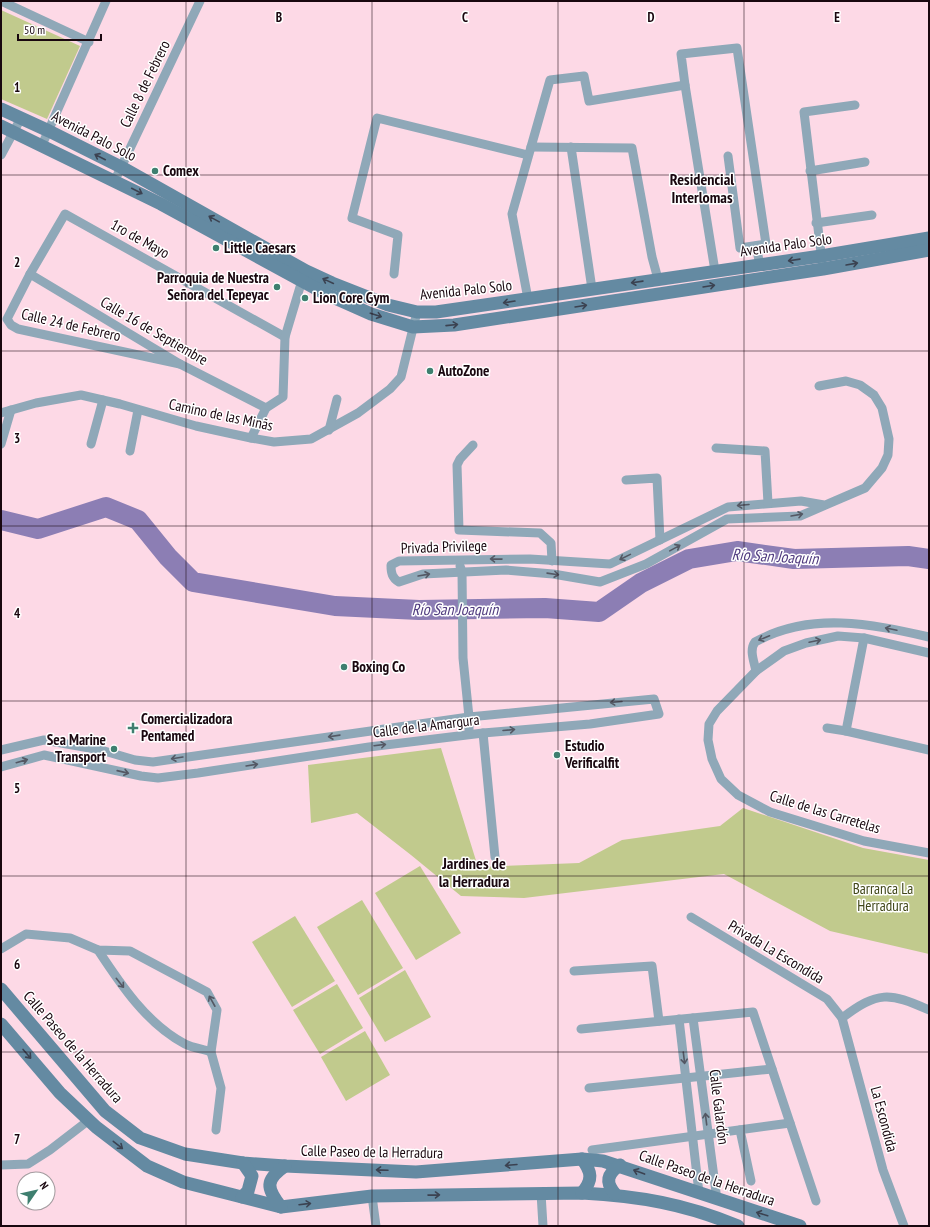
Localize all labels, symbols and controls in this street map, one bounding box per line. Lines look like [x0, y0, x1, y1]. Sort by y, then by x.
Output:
text: B [276, 9, 282, 26]
text: C [462, 9, 468, 26]
text: D [648, 9, 655, 26]
text: E [834, 9, 840, 26]
scale bar [18, 16, 101, 42]
text: 50 m [24, 22, 45, 37]
street label: Calle 8 de Febrero [115, 37, 174, 130]
text: 1 [14, 79, 20, 96]
street label: Avenida Palo Solo [49, 106, 140, 165]
one-way arrow [94, 152, 106, 160]
place label: Comex [163, 161, 199, 180]
marker: Comex [150, 166, 160, 176]
district label: Residencial Interlomas [670, 169, 734, 207]
one-way arrow [131, 188, 143, 195]
one-way arrow [208, 214, 220, 222]
street label: 1ro de Mayo [108, 215, 173, 262]
street label: Avenida Palo Solo [739, 229, 833, 260]
place label: Little Caesars [224, 238, 296, 257]
marker: Little Caesars [211, 243, 221, 253]
text: 2 [14, 254, 20, 271]
one-way arrow [788, 256, 801, 264]
one-way arrow [845, 260, 858, 268]
place label: Parroquia de Nuestra Señora del Tepeyac [157, 268, 270, 304]
street label: Avenida Palo Solo [419, 275, 513, 304]
one-way arrow [322, 277, 334, 284]
one-way arrow [631, 278, 644, 286]
marker: Parroquia de Nuestra Señora del Tepeyac [272, 282, 282, 292]
one-way arrow [702, 282, 715, 290]
place label: Lion Core Gym [313, 288, 389, 307]
street label: Calle 16 de Septiembre [97, 292, 211, 369]
marker: Lion Core Gym [300, 293, 310, 303]
one-way arrow [503, 298, 516, 306]
one-way arrow [574, 302, 587, 310]
street label: Calle 24 de Febrero [20, 304, 123, 345]
one-way arrow [370, 312, 383, 319]
one-way arrow [445, 322, 458, 329]
place label: AutoZone [437, 361, 489, 380]
marker: AutoZone [425, 366, 435, 376]
street label: Camino de las Minãs [167, 394, 275, 435]
text: 3 [14, 430, 20, 447]
one-way arrow [737, 502, 750, 509]
one-way arrow [791, 511, 804, 519]
street label: Privada Privilege [401, 536, 487, 557]
one-way arrow [669, 543, 681, 551]
water label: Río San Joaquín [731, 544, 820, 568]
one-way arrow [619, 554, 631, 561]
one-way arrow [490, 555, 503, 563]
one-way arrow [546, 570, 559, 578]
one-way arrow [417, 571, 430, 579]
water label: Río San Joaquín [412, 599, 499, 619]
text: 4 [14, 605, 21, 622]
one-way arrow [885, 624, 898, 632]
one-way arrow [758, 635, 770, 643]
one-way arrow [809, 636, 822, 644]
place label: Boxing Co [352, 657, 405, 676]
marker: Boxing Co [339, 662, 349, 672]
one-way arrow [610, 699, 623, 706]
place label: Comercializadora Pentamed [141, 709, 233, 745]
street label: Calle de la Amargura [372, 710, 480, 741]
marker: Comercializadora Pentamed [128, 723, 138, 733]
one-way arrow [502, 727, 515, 734]
place label: Sea Marine Transport [47, 730, 107, 766]
one-way arrow [328, 732, 341, 740]
place label: Estudio Verificalfit [564, 736, 620, 772]
one-way arrow [373, 741, 386, 749]
marker: Sea Marine Transport [109, 744, 119, 754]
marker: Estudio Verificalfit [552, 750, 562, 760]
one-way arrow [171, 754, 184, 762]
one-way arrow [16, 757, 29, 764]
one-way arrow [245, 761, 258, 769]
one-way arrow [116, 768, 129, 776]
text: 5 [14, 780, 20, 797]
street label: Calle de las Carretelas [768, 786, 883, 837]
district label: Jardines de la Herradura [439, 853, 510, 891]
park label: Barranca La Herradura [853, 879, 913, 915]
street label: Privada La Escondida [725, 916, 828, 988]
text: 6 [14, 956, 20, 973]
one-way arrow [116, 977, 125, 988]
street label: Calle Paseo de la Herradura [20, 987, 127, 1107]
one-way arrow [207, 995, 215, 1007]
one-way arrow [22, 1048, 31, 1059]
one-way arrow [680, 1051, 687, 1064]
street label: Calle Galardón [705, 1068, 734, 1146]
street label: La Escondida [867, 1084, 902, 1154]
one-way arrow [702, 1113, 710, 1126]
text: 7 [14, 1131, 20, 1148]
one-way arrow [113, 1141, 124, 1150]
street label: Calle Paseo de la Herradura [301, 1141, 443, 1162]
street label: Calle Paseo de la Herradura [637, 1145, 778, 1210]
one-way arrow [505, 1161, 518, 1168]
one-way arrow [376, 1166, 389, 1174]
one-way arrow [633, 1168, 646, 1175]
north arrow [16, 1171, 56, 1211]
text: N [37, 1179, 52, 1192]
one-way arrow [427, 1191, 440, 1199]
one-way arrow [298, 1201, 311, 1208]
one-way arrow [756, 1210, 769, 1217]

